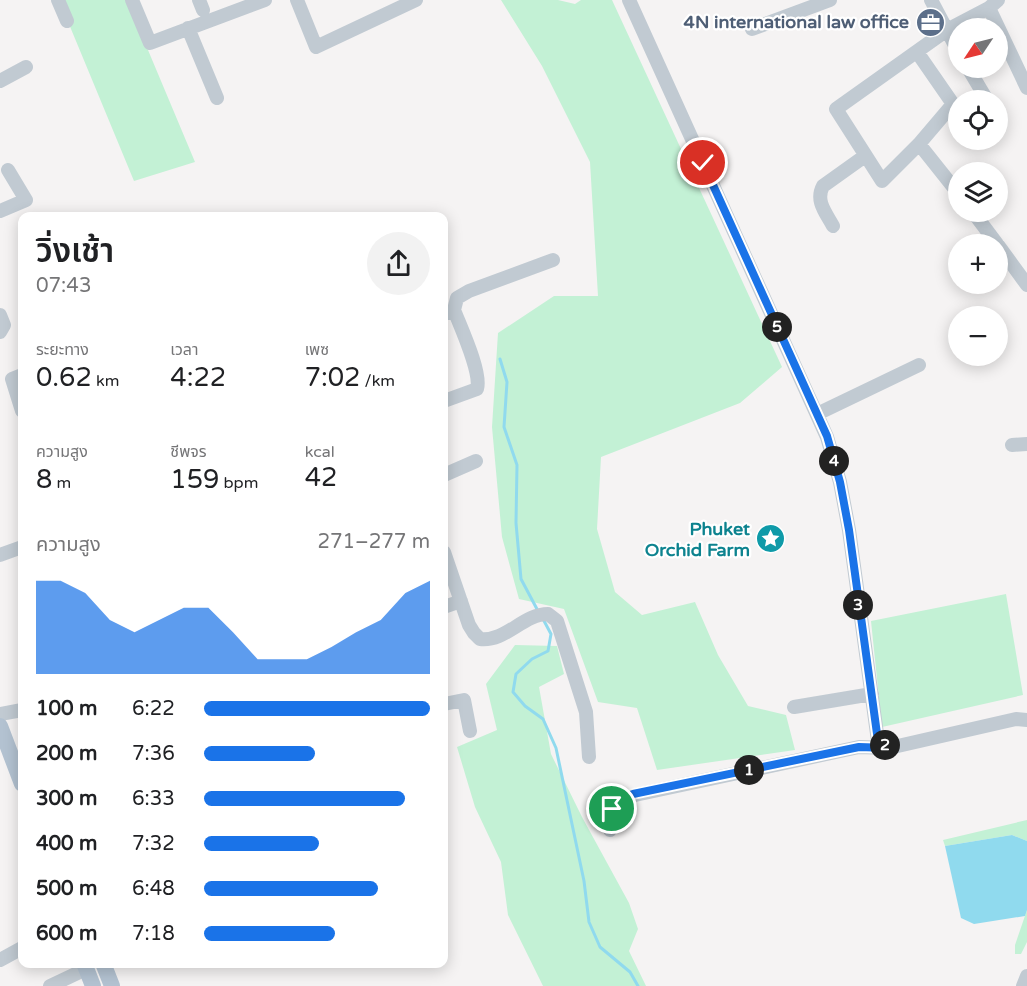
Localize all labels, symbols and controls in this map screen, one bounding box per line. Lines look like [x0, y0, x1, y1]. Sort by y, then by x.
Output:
office icon: 4N international law office [914, 6, 946, 38]
place label: 4N international law office [684, 11, 909, 33]
north arrow [948, 18, 1008, 78]
map controls [948, 18, 1008, 366]
button: locate [948, 90, 1008, 150]
pin [677, 137, 728, 188]
icon: check [686, 146, 719, 179]
button: layers [948, 162, 1008, 222]
text: วิ่งเช้า [36, 232, 114, 271]
button: share [367, 232, 430, 295]
button: + [948, 234, 1008, 294]
text: 07:43 [36, 274, 91, 298]
button: − [948, 306, 1008, 366]
pin: 5 [762, 312, 792, 342]
text: 5 [772, 317, 782, 337]
text: ระยะทาง [36, 340, 89, 360]
text: เวลา [170, 340, 198, 360]
text: เพซ [305, 340, 329, 360]
text: 0.62 [36, 362, 92, 393]
text: 4:22 [170, 362, 226, 393]
text: 7:02 [305, 362, 360, 393]
text: km [92, 371, 119, 391]
text: /km [360, 371, 395, 391]
text: ความสูง [36, 442, 88, 462]
text: ชีพจร [170, 442, 207, 462]
text: kcal [305, 442, 335, 462]
pin: 4 [819, 446, 849, 476]
text: 4 [829, 451, 839, 471]
text: 42 [305, 462, 337, 493]
text: 8 [36, 464, 52, 495]
text: 159 [170, 464, 219, 495]
text: m [52, 473, 71, 493]
text: bpm [219, 473, 258, 493]
place label: Phuket Orchid Farm [645, 518, 750, 561]
place icon: Phuket Orchid Farm [755, 523, 787, 555]
text: 271–277 m [317, 530, 430, 554]
text: ความสูง [36, 533, 101, 557]
pin: 3 [843, 590, 873, 620]
text: 3 [853, 595, 863, 615]
text: 100 m [36, 697, 97, 721]
text: 6:22 [132, 697, 175, 721]
pin: 2 [870, 730, 900, 760]
text: 2 [880, 735, 890, 755]
text: 200 m [36, 742, 97, 766]
text: 7:36 [132, 742, 175, 766]
pin: 1 [734, 755, 764, 785]
text: 1 [744, 760, 754, 780]
pin [586, 783, 637, 834]
text: 300 m [36, 787, 97, 811]
text: 6:33 [132, 787, 175, 811]
icon: arrive [595, 792, 628, 825]
text: 400 m [36, 832, 97, 856]
text: 7:32 [132, 832, 175, 856]
text: 500 m [36, 877, 97, 901]
text: 6:48 [132, 877, 175, 901]
text: 600 m [36, 922, 97, 946]
text: 7:18 [132, 922, 175, 946]

